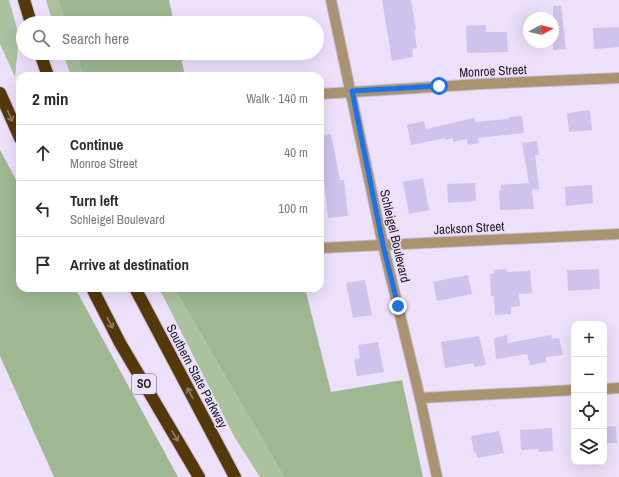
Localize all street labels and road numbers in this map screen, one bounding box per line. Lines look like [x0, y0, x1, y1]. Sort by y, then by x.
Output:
street label: Monroe Street [459, 61, 527, 81]
street label: Schleigel Boulevard [376, 188, 414, 284]
street label: Jackson Street [433, 218, 505, 238]
street label: Southern State Parkway [163, 321, 232, 431]
road number: SO [132, 374, 156, 394]

